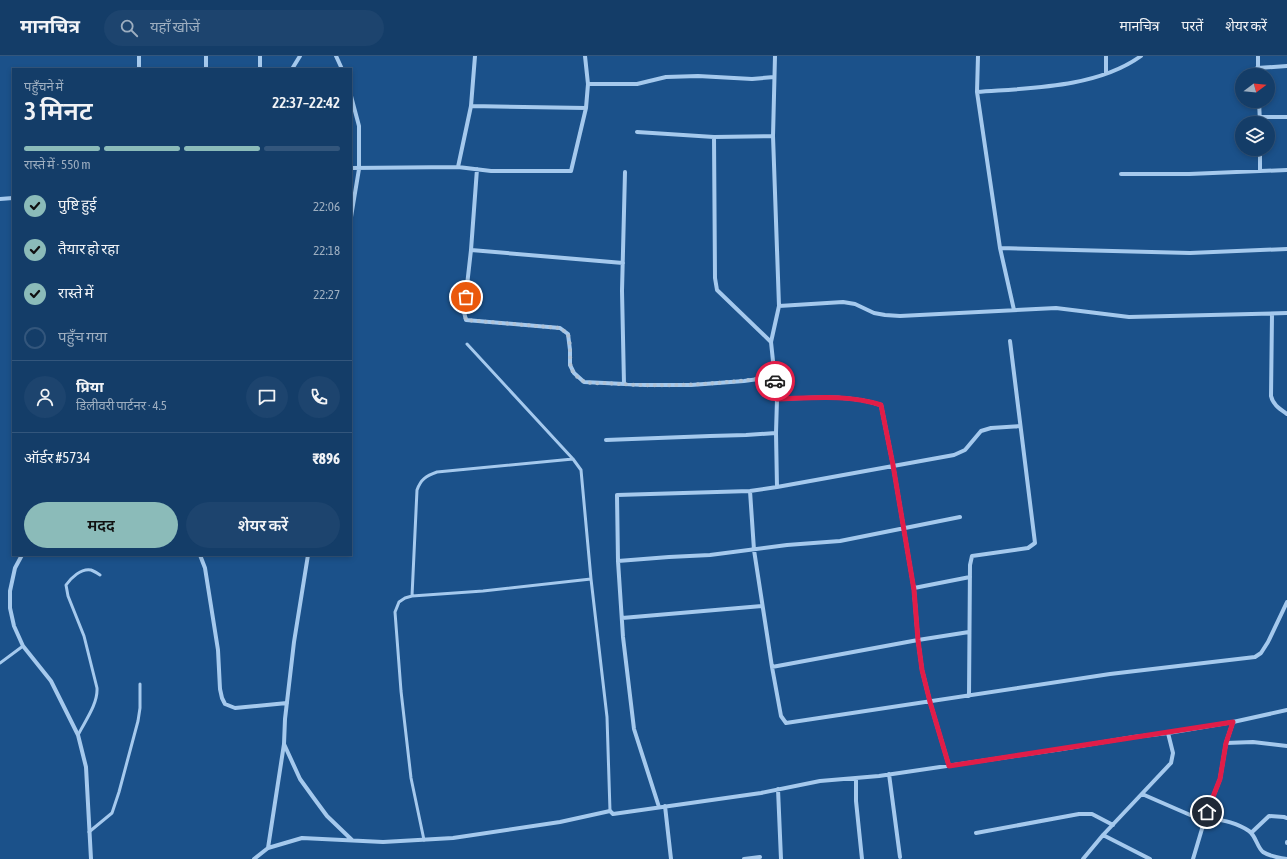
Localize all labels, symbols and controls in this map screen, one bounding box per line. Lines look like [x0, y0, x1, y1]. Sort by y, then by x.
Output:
search box [104, 10, 384, 46]
text: मानचित्र [20, 15, 80, 37]
icon: search [118, 17, 140, 39]
text: यहाँ खोजें [150, 18, 200, 35]
text: मानचित्र [1120, 18, 1160, 34]
text: परतें [1182, 18, 1203, 34]
text: शेयर करें [1225, 18, 1267, 34]
north arrow [1235, 68, 1275, 108]
map controls [1235, 68, 1275, 156]
text: पहुँचने में [24, 79, 63, 94]
text: 22:37–22:42 [272, 94, 340, 111]
text: 3 मिनट [24, 96, 93, 126]
button: layers [1235, 116, 1275, 156]
text: रास्ते में · 550 m [24, 157, 91, 172]
icon: check [24, 195, 46, 217]
text: पुष्टि हुई [58, 196, 97, 213]
text: 22:06 [313, 199, 340, 214]
icon: check [24, 239, 46, 261]
text: तैयार हो रहा [58, 240, 119, 257]
text: 22:18 [313, 243, 340, 258]
pin [449, 280, 483, 314]
icon: check [24, 283, 46, 305]
text: रास्ते में [58, 284, 93, 301]
icon: bag [455, 286, 477, 308]
text: 22:27 [313, 287, 340, 302]
text: पहुँच गया [58, 328, 107, 345]
courier [755, 361, 795, 401]
icon: car [764, 370, 786, 392]
button: person [24, 376, 66, 418]
button: chat [246, 376, 288, 418]
button: phone [298, 376, 340, 418]
text: प्रिया [76, 378, 104, 395]
text: डिलीवरी पार्टनर · 4.5 [76, 398, 167, 413]
text: ऑर्डर #5734 [24, 449, 90, 466]
text: ₹896 [312, 450, 340, 467]
button: मदद [24, 502, 178, 548]
button: शेयर करें [186, 502, 340, 548]
pin [1190, 795, 1224, 829]
icon: home [1196, 801, 1218, 823]

